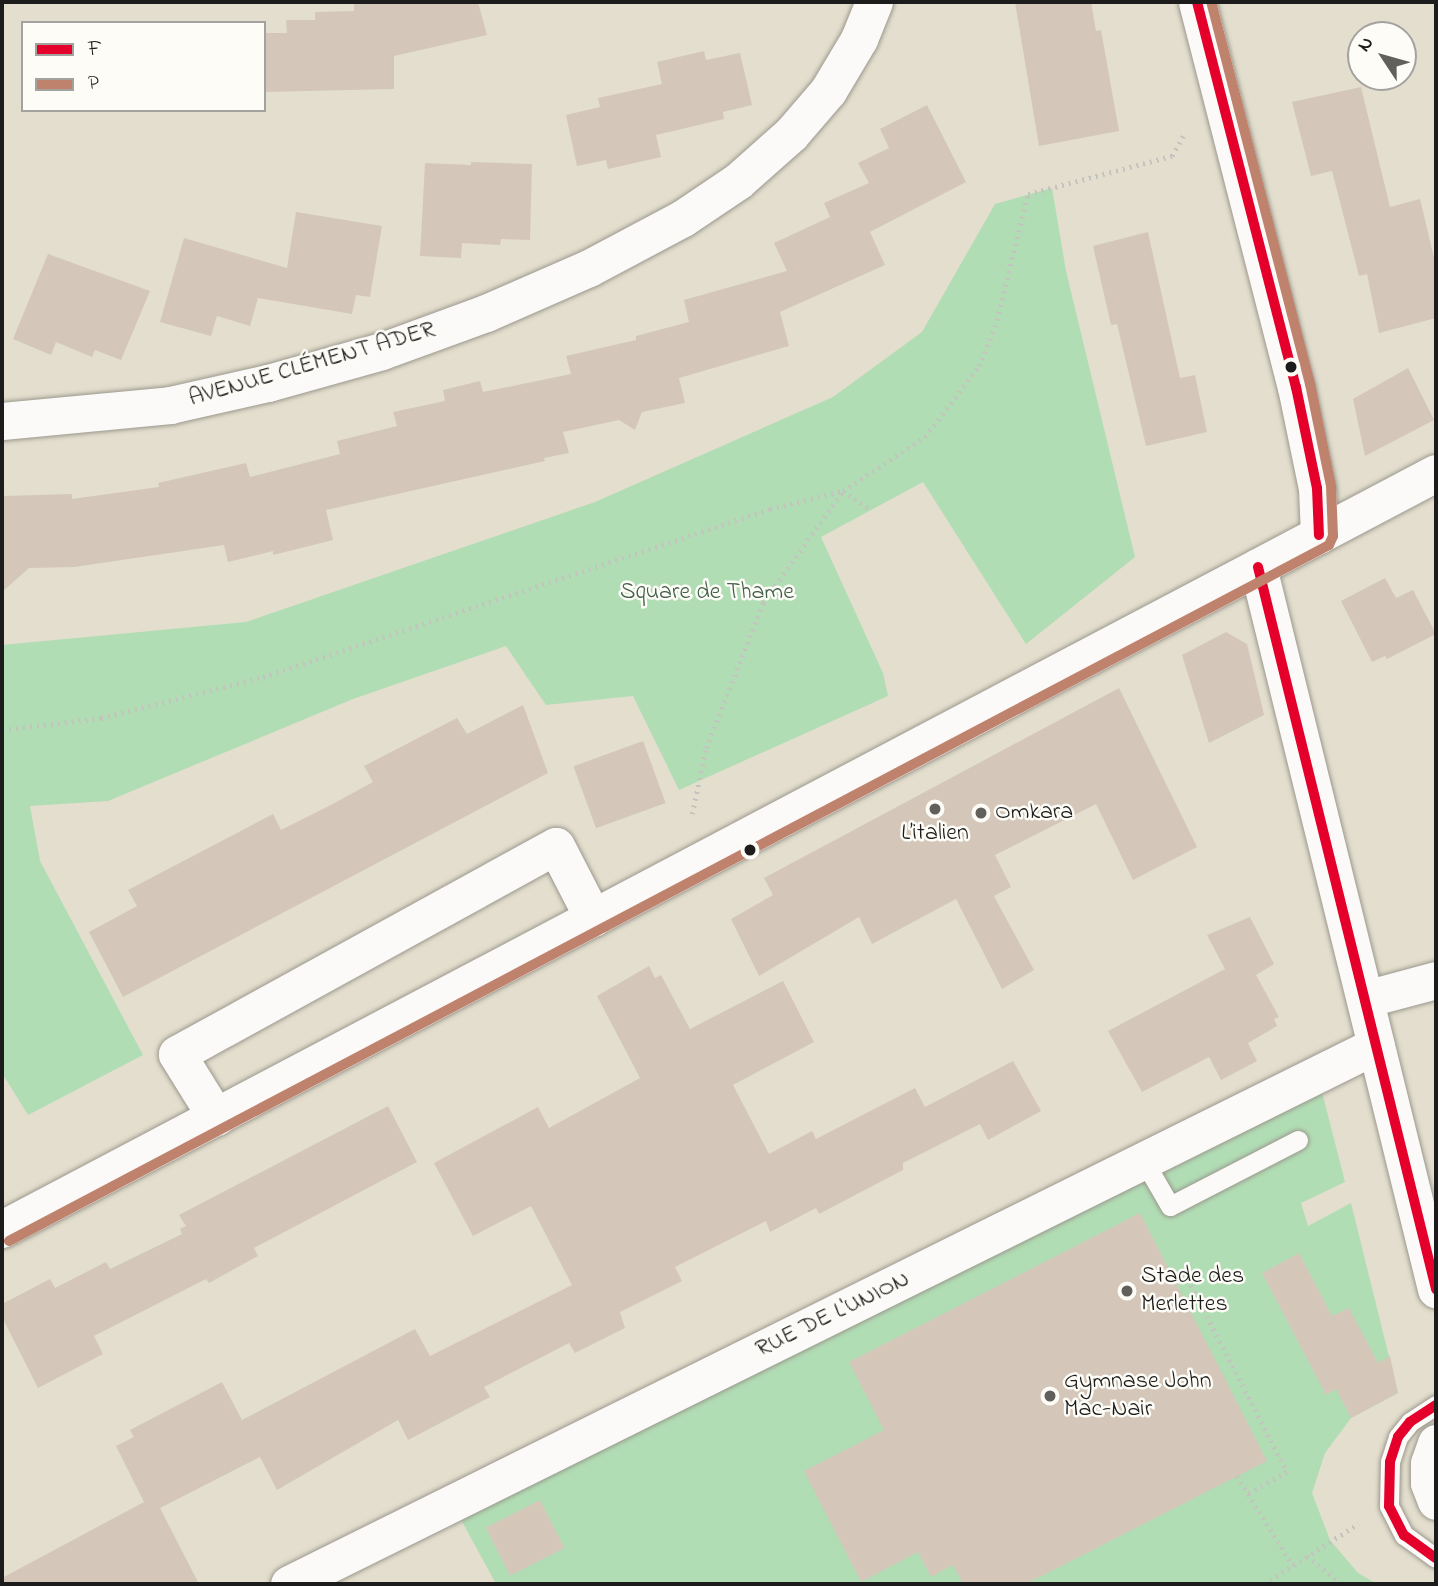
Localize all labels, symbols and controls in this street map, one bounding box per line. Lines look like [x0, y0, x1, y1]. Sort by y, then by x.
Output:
legend [21, 21, 266, 112]
north arrow [1347, 21, 1417, 91]
text: N [1352, 31, 1381, 58]
text: F [88, 35, 102, 65]
text: P [88, 70, 99, 100]
street label: AVENUE CLÉMENT ADER [186, 316, 438, 414]
unlabelled marker [1284, 360, 1298, 374]
park label: Square de Thame [620, 579, 794, 607]
place label: Omkara [995, 799, 1073, 827]
marker: L’italien [927, 801, 943, 817]
marker: Omkara [973, 805, 989, 821]
place label: L’italien [901, 820, 969, 848]
unlabelled marker [743, 843, 757, 857]
place label: Stade des Merlettes [1141, 1263, 1244, 1319]
street label: RUE DE L'UNION [751, 1265, 915, 1365]
marker: Stade des Merlettes [1119, 1283, 1135, 1299]
place label: Gymnase John Mac-Nair [1064, 1368, 1211, 1424]
marker: Gymnase John Mac-Nair [1042, 1388, 1058, 1404]

